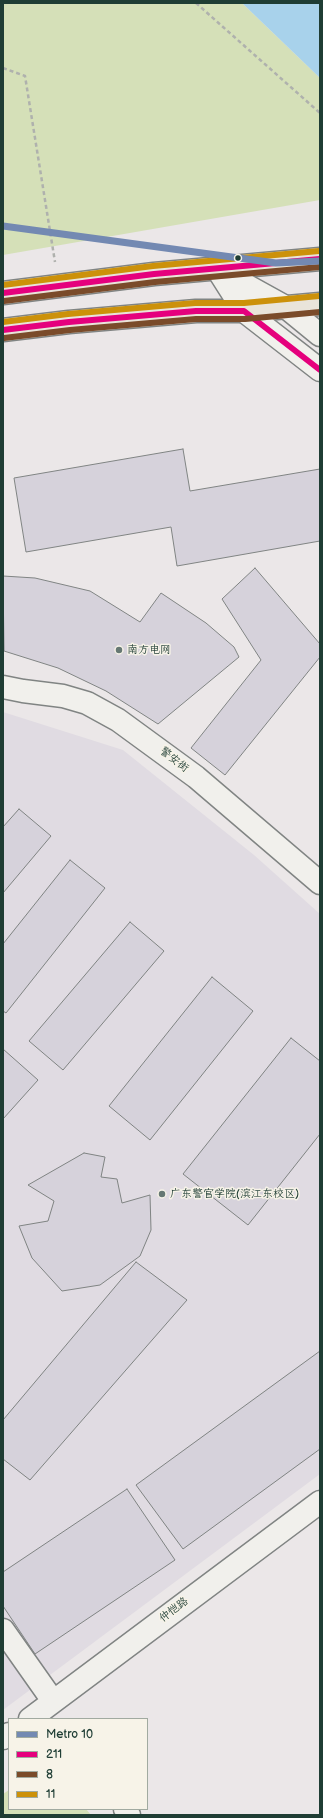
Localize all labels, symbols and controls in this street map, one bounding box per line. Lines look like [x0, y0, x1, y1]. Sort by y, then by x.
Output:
unlabelled marker [233, 253, 243, 263]
place label: 南方电网 [127, 643, 171, 657]
marker: 南方电网 [114, 645, 124, 655]
street label: 警安街 [157, 745, 191, 775]
place label: 广东警官学院(滨江东校区) [170, 1187, 299, 1201]
marker: 广东警官学院(滨江东校区) [157, 1189, 167, 1199]
street label: 仲恺路 [157, 1595, 191, 1625]
legend [8, 1718, 148, 1810]
text: Metro 10 [46, 1727, 93, 1742]
text: 211 [46, 1747, 62, 1762]
text: 8 [46, 1767, 53, 1782]
text: 11 [46, 1787, 55, 1802]

